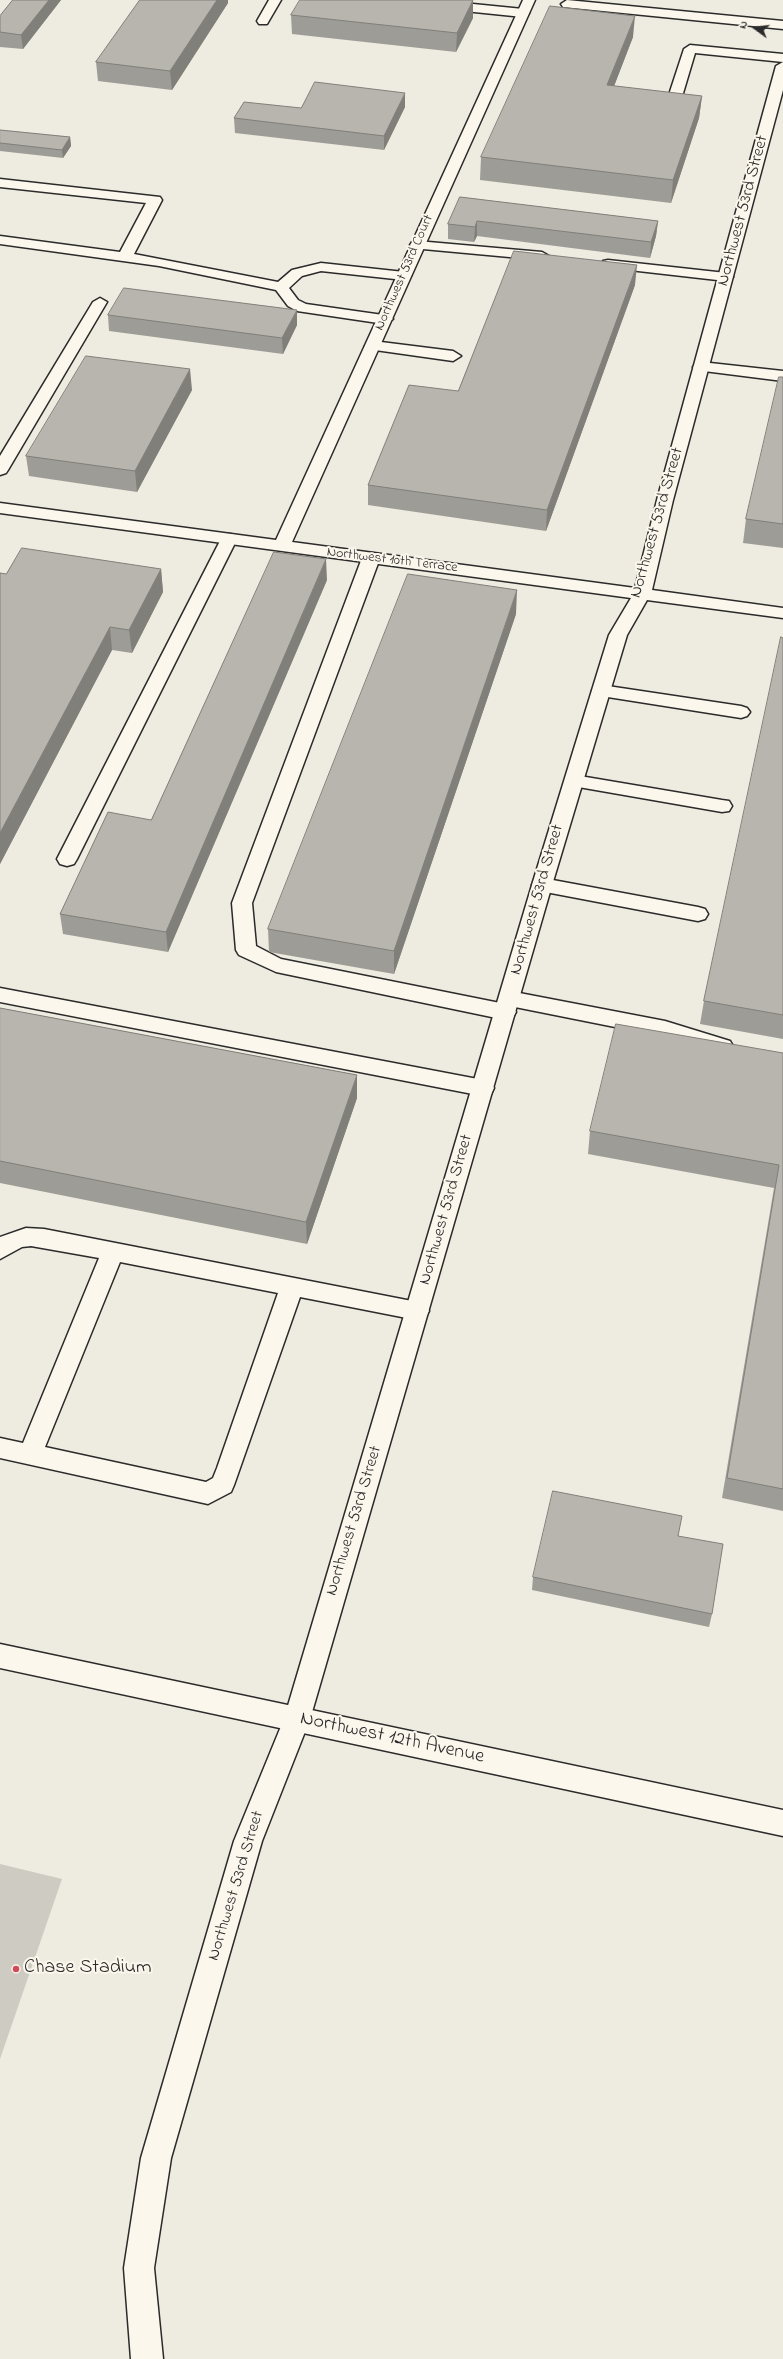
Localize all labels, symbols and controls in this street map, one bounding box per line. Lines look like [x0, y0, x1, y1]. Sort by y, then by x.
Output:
north arrow [735, 8, 775, 48]
text: N [735, 19, 752, 31]
street label: Northwest 53rd Street [714, 133, 774, 289]
street label: Northwest 53rd Court [372, 213, 438, 333]
street label: Northwest 53rd Street [627, 445, 689, 601]
street label: Northwest 10th Terrace [326, 545, 458, 577]
street label: Northwest 53rd Street [507, 822, 569, 978]
street label: Northwest 53rd Street [416, 1132, 478, 1288]
street label: Northwest 53rd Street [323, 1444, 387, 1598]
street label: Northwest 12th Avenue [298, 1708, 486, 1770]
street label: Northwest 53rd Street [205, 1809, 269, 1963]
place label: Chase Stadium [24, 1957, 152, 1981]
marker: Chase Stadium [11, 1964, 21, 1974]

